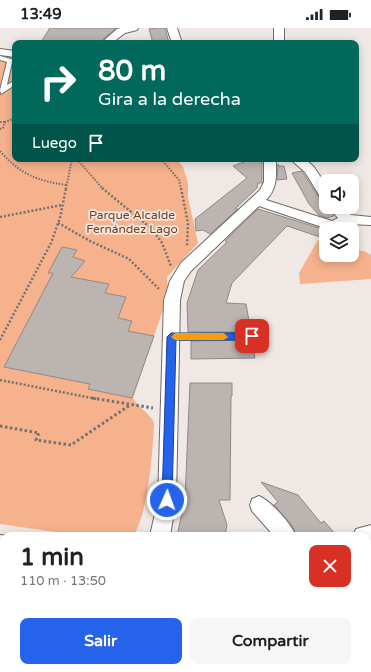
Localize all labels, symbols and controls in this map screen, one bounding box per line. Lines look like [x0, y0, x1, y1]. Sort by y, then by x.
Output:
text: 13:49 [20, 5, 62, 23]
text: 80 m [98, 54, 166, 88]
icon: right [32, 56, 84, 108]
text: Gira a la derecha [98, 88, 241, 110]
icon: arrive [85, 132, 107, 154]
text: Luego [32, 134, 77, 152]
map controls [319, 174, 359, 262]
button: sound [319, 174, 359, 214]
park label: Parque Alcalde Fernández Lago [86, 208, 178, 236]
button: layers [319, 222, 359, 262]
pin [235, 319, 269, 353]
icon: arrive [241, 325, 263, 347]
position arrow [146, 479, 188, 521]
text: 1 min [20, 543, 84, 572]
button: close [309, 545, 351, 587]
text: 110 m · 13:50 [20, 573, 106, 589]
button: Salir [20, 618, 182, 664]
button: Compartir [190, 618, 351, 664]

